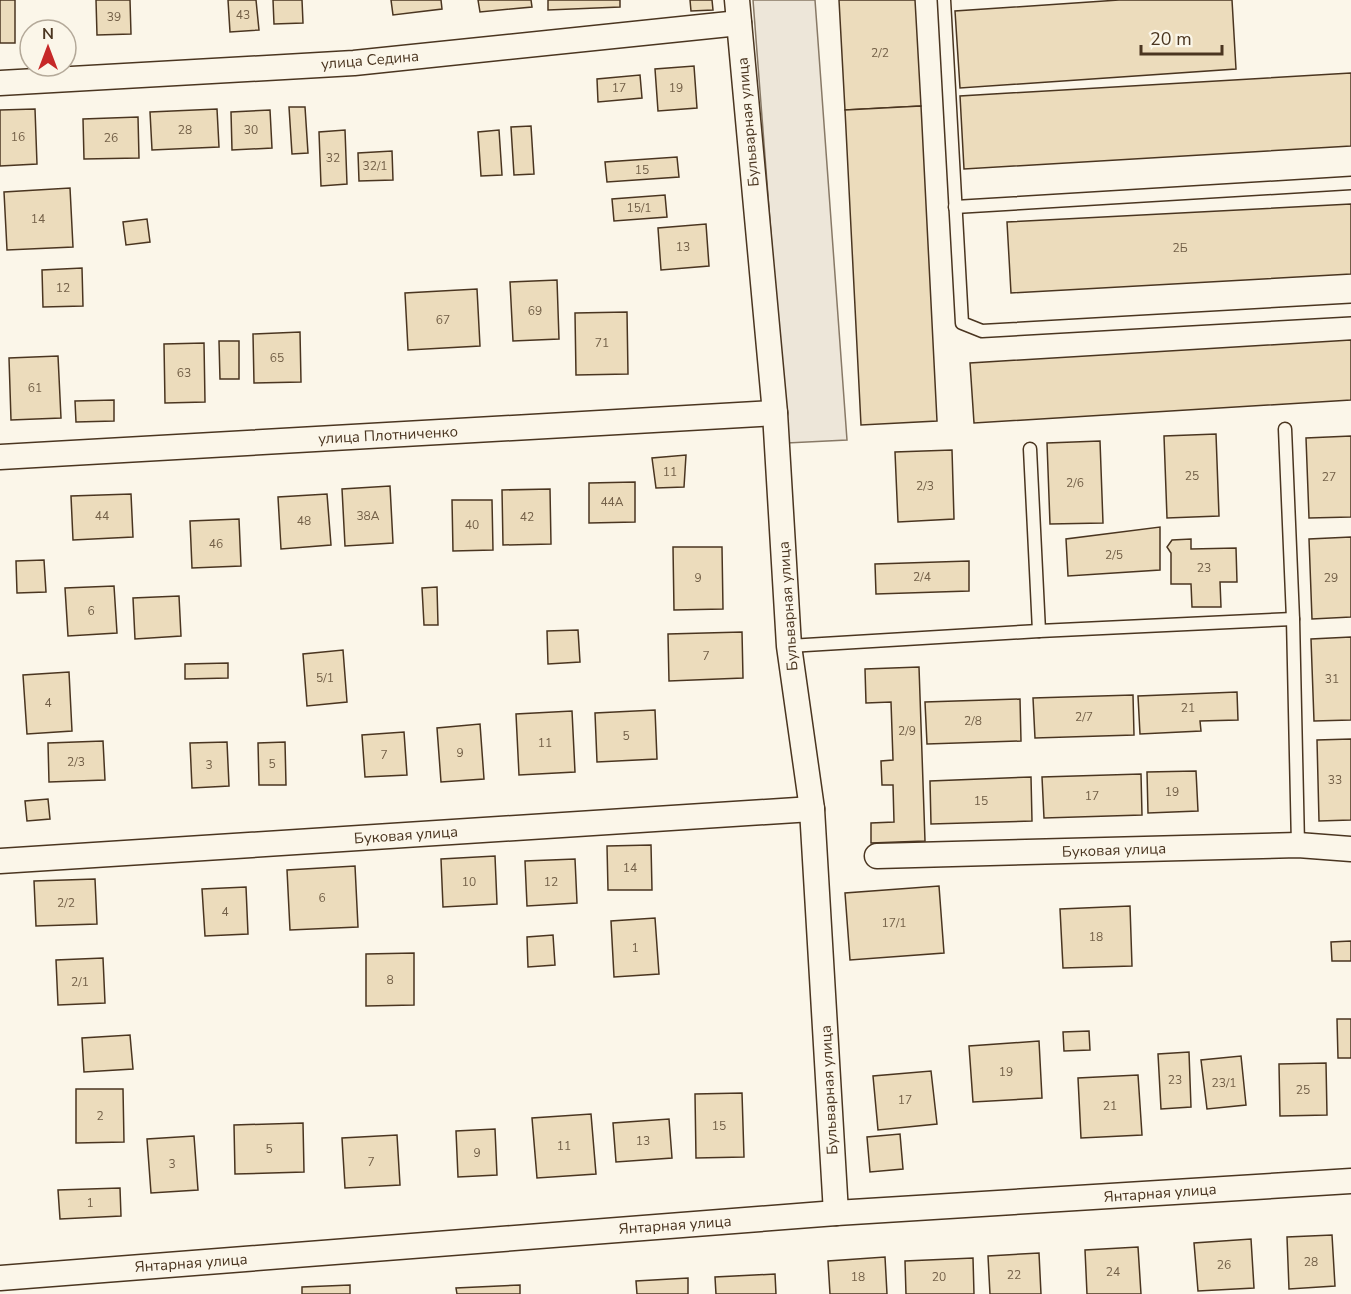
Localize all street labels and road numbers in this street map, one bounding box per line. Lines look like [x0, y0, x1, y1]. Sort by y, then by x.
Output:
street label: улица Седина [320, 46, 420, 74]
street label: Бульварная улица [732, 56, 764, 188]
street label: улица Плотниченко [318, 421, 458, 449]
street label: Бульварная улица [773, 541, 803, 671]
street label: Буковая улица [353, 821, 459, 849]
street label: Буковая улица [1062, 838, 1166, 862]
street label: Бульварная улица [816, 1025, 842, 1155]
street label: Янтарная улица [1103, 1179, 1217, 1207]
street label: Янтарная улица [618, 1211, 732, 1239]
street label: Янтарная улица [134, 1249, 248, 1277]

